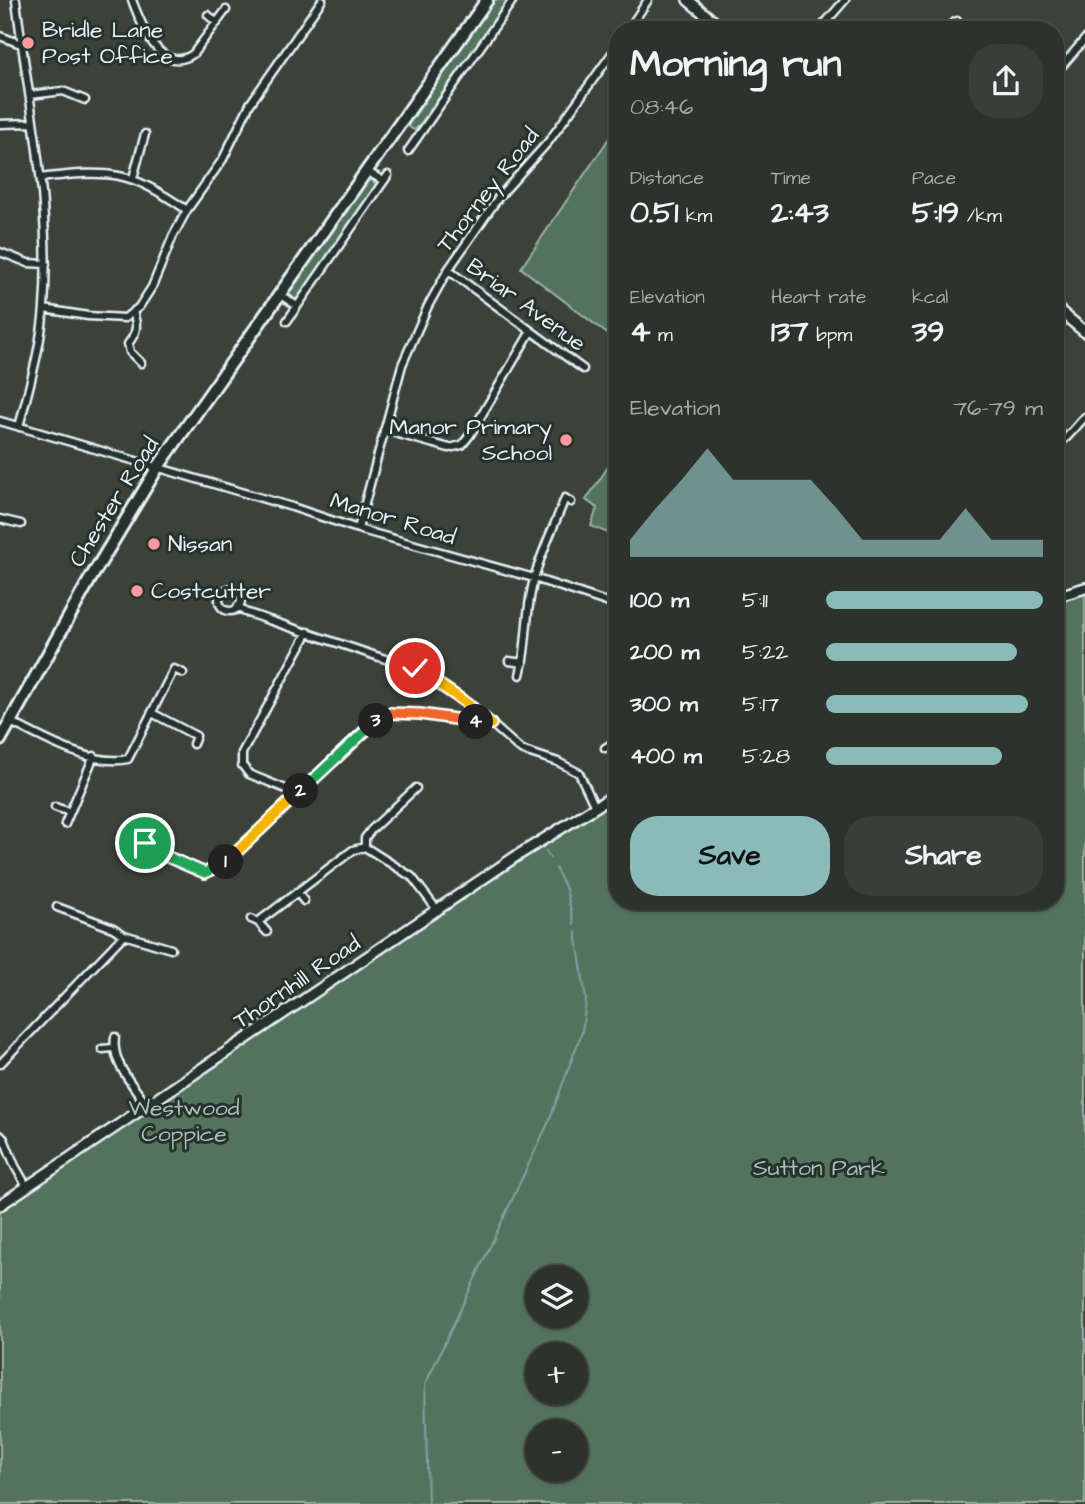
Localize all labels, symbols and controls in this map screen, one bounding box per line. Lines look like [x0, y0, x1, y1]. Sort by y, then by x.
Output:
place label: Bridle Lane Post Office [42, 14, 173, 72]
marker: Bridle Lane Post Office [20, 35, 36, 51]
text: Morning run [630, 39, 842, 91]
button: share [969, 44, 1043, 118]
text: 08:46 [630, 91, 693, 123]
street label: Thorney Road [429, 121, 548, 260]
text: Distance [630, 165, 704, 192]
text: Time [771, 165, 811, 192]
text: Pace [912, 165, 956, 192]
text: 0.51 [630, 192, 678, 234]
text: 2:43 [771, 192, 829, 234]
text: 5:19 [912, 192, 959, 234]
text: km [678, 203, 712, 230]
text: /km [959, 203, 1002, 230]
street label: Briar Avenue [460, 251, 592, 359]
text: Elevation [630, 284, 705, 311]
text: Heart rate [771, 284, 866, 311]
text: kcal [912, 284, 948, 311]
text: 4 [630, 311, 650, 353]
text: 137 [771, 311, 809, 353]
text: 39 [912, 311, 944, 353]
text: m [650, 322, 673, 349]
text: bpm [809, 322, 852, 349]
text: Elevation [630, 392, 721, 424]
text: 76–79 m [953, 392, 1043, 424]
place label: Manor Primary School [389, 411, 552, 469]
street label: Chester Road [61, 431, 167, 573]
marker: Manor Primary School [558, 432, 574, 448]
street label: Manor Road [326, 485, 460, 553]
place label: Nissan [168, 528, 232, 560]
marker: Nissan [146, 536, 162, 552]
place label: Costcutter [151, 575, 271, 607]
marker: Costcutter [129, 583, 145, 599]
text: 100 m [630, 584, 689, 616]
text: 5:11 [742, 584, 768, 616]
text: 200 m [630, 636, 699, 668]
text: 5:22 [742, 636, 788, 668]
pin [385, 638, 445, 698]
icon: check [396, 649, 434, 687]
text: 300 m [630, 688, 698, 720]
text: 5:17 [742, 688, 779, 720]
pin: 3 [358, 704, 394, 738]
pin: 4 [458, 704, 494, 740]
text: 3 [371, 707, 380, 734]
text: 4 [469, 708, 482, 735]
text: 400 m [630, 740, 702, 772]
text: 5:28 [742, 740, 790, 772]
pin: 2 [284, 774, 318, 808]
text: 2 [295, 777, 306, 804]
pin [115, 813, 175, 873]
button: Save [630, 816, 830, 896]
button: Share [844, 816, 1043, 896]
icon: arrive [126, 824, 164, 862]
pin: 1 [208, 844, 244, 880]
text: 1 [224, 848, 227, 875]
street label: Thornhill Road [227, 928, 367, 1036]
park label: Westwood Coppice [128, 1092, 240, 1150]
park label: Sutton Park [753, 1152, 885, 1184]
map controls [525, 1265, 588, 1482]
button: layers [525, 1265, 588, 1328]
button: + [525, 1342, 588, 1405]
button: − [525, 1419, 588, 1482]

